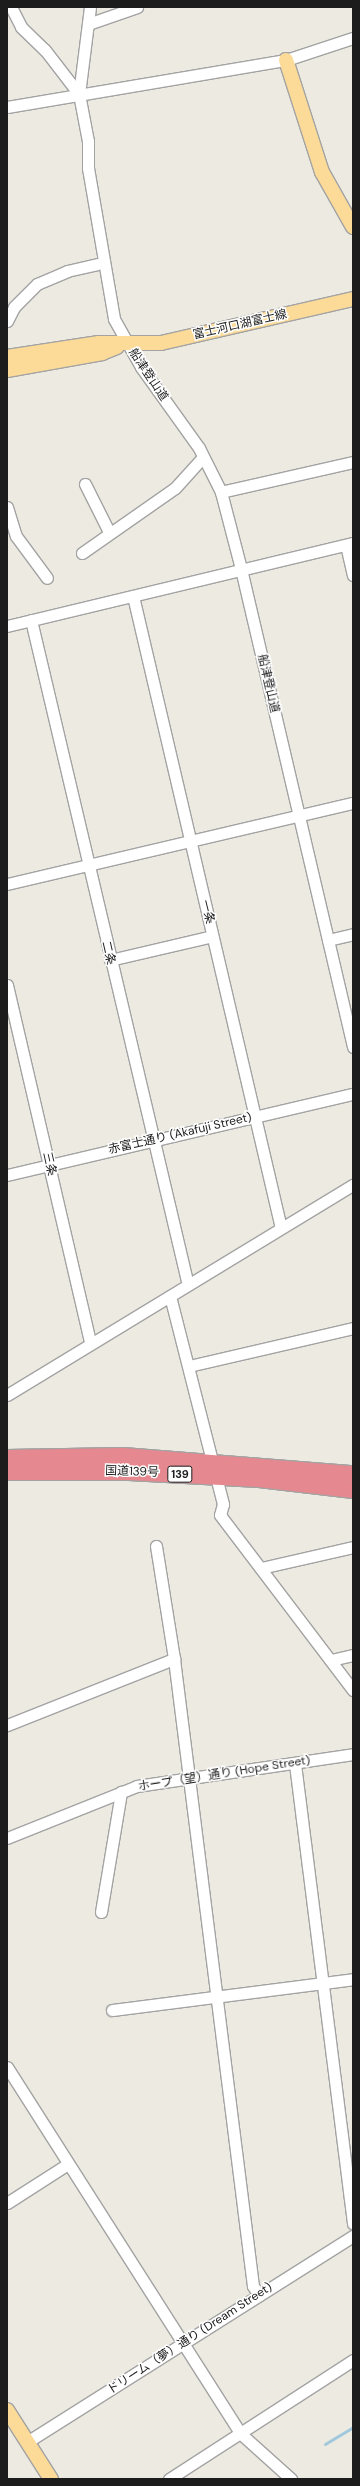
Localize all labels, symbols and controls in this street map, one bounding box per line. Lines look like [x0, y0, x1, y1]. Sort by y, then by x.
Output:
street label: 富士河口湖富士線 [192, 307, 288, 343]
street label: 船津登山道 [125, 346, 171, 404]
street label: 船津登山道 [254, 653, 282, 715]
street label: 一条 [197, 899, 217, 925]
street label: 二条 [98, 940, 118, 966]
street label: 赤富士通り (Akafuji Street) [107, 1111, 253, 1157]
street label: 三条 [39, 1151, 59, 1177]
street label: 国道139号 [105, 1464, 159, 1480]
road number: 139 [167, 1465, 193, 1483]
street label: ホープ（望）通り (Hope Street) [136, 1753, 312, 1795]
street label: ドリーム（夢）通り (Dream Street) [105, 2280, 275, 2398]

